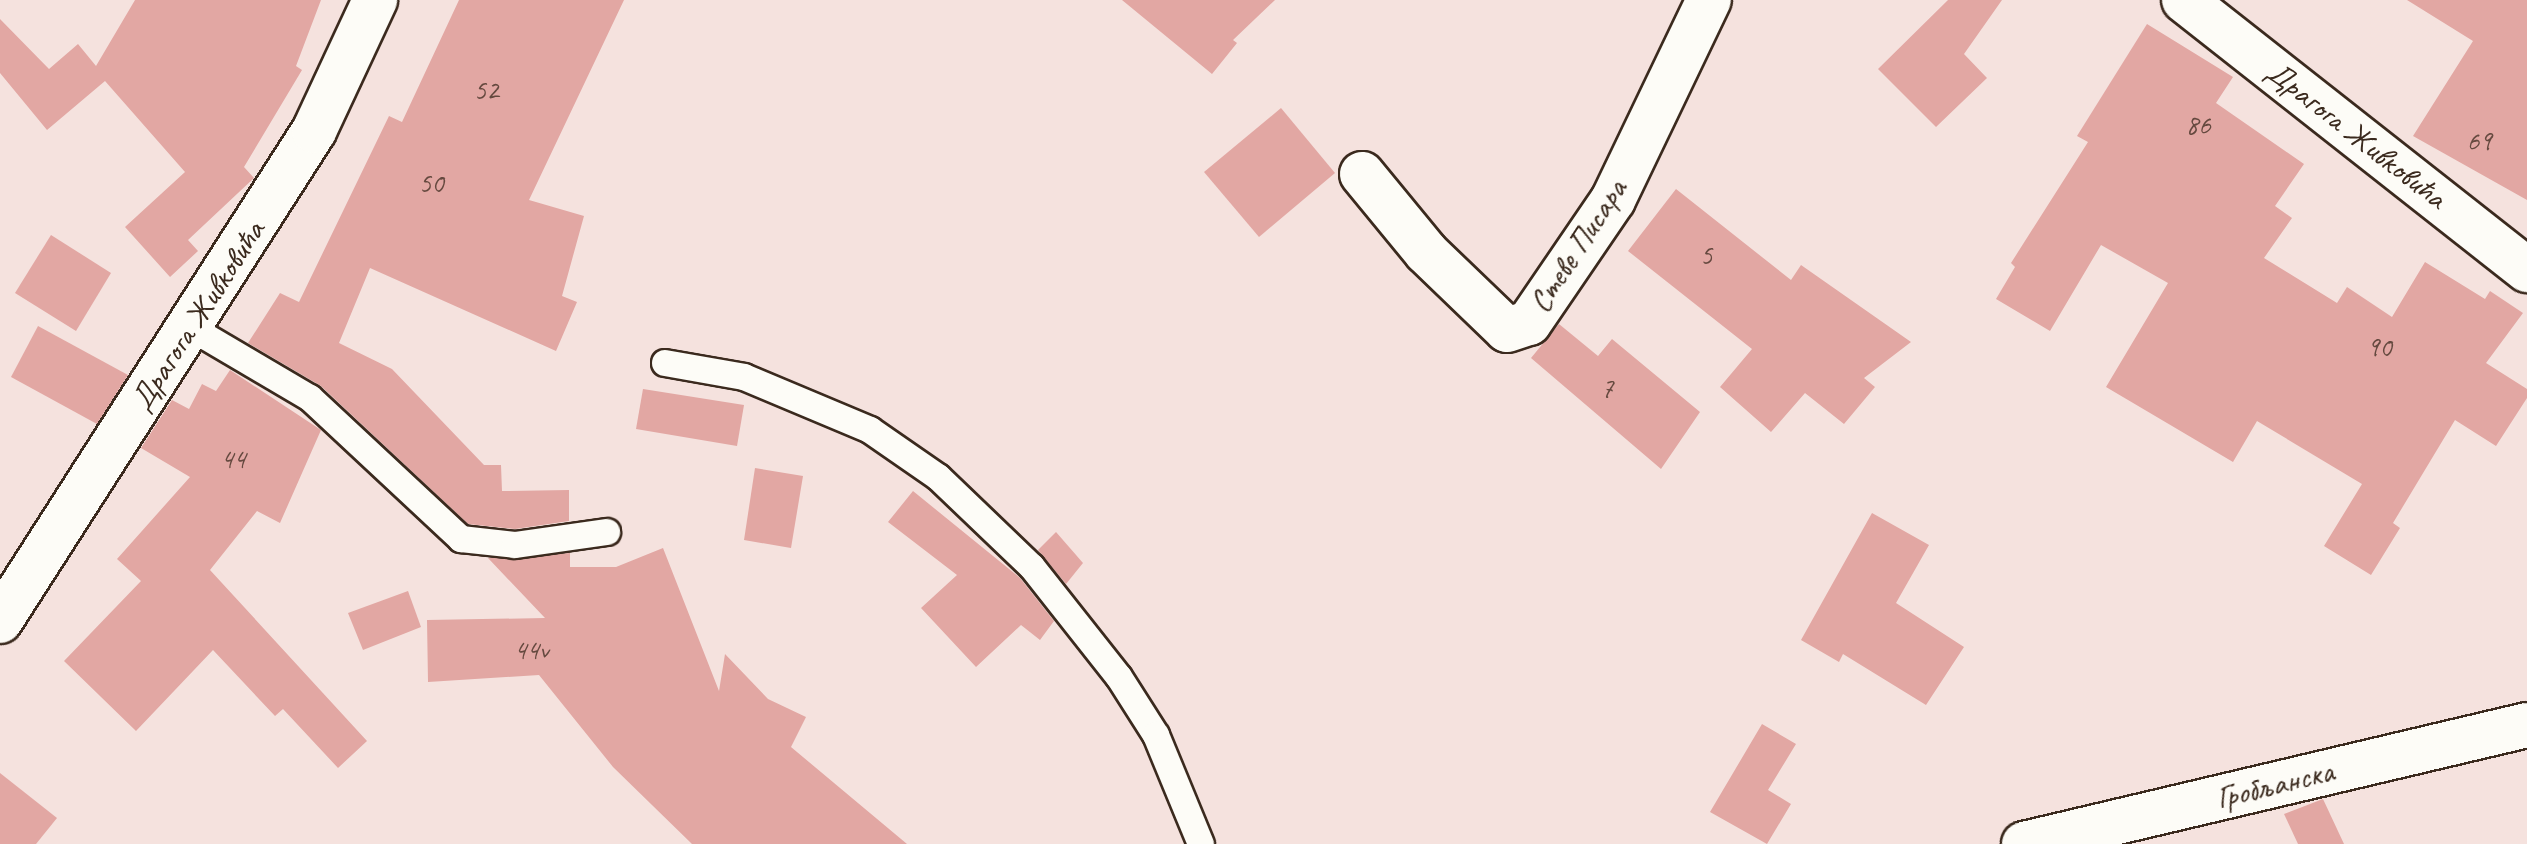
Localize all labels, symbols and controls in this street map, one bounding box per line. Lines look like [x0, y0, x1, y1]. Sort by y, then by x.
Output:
street label: Драгога Живковића [2258, 53, 2454, 217]
house number: 52 [473, 73, 499, 107]
house number: 86 [2185, 108, 2211, 142]
house number: 69 [2466, 124, 2492, 158]
house number: 50 [418, 166, 444, 200]
street label: Стеве Писара [1521, 173, 1635, 319]
street label: Драгога Живковића [122, 214, 274, 418]
house number: 5 [1700, 238, 1712, 272]
house number: 90 [2366, 330, 2392, 364]
house number: 7 [1601, 371, 1613, 405]
house number: 44 [220, 442, 246, 476]
house number: 44v [514, 633, 548, 667]
street label: Гробљанска [2212, 752, 2338, 818]

